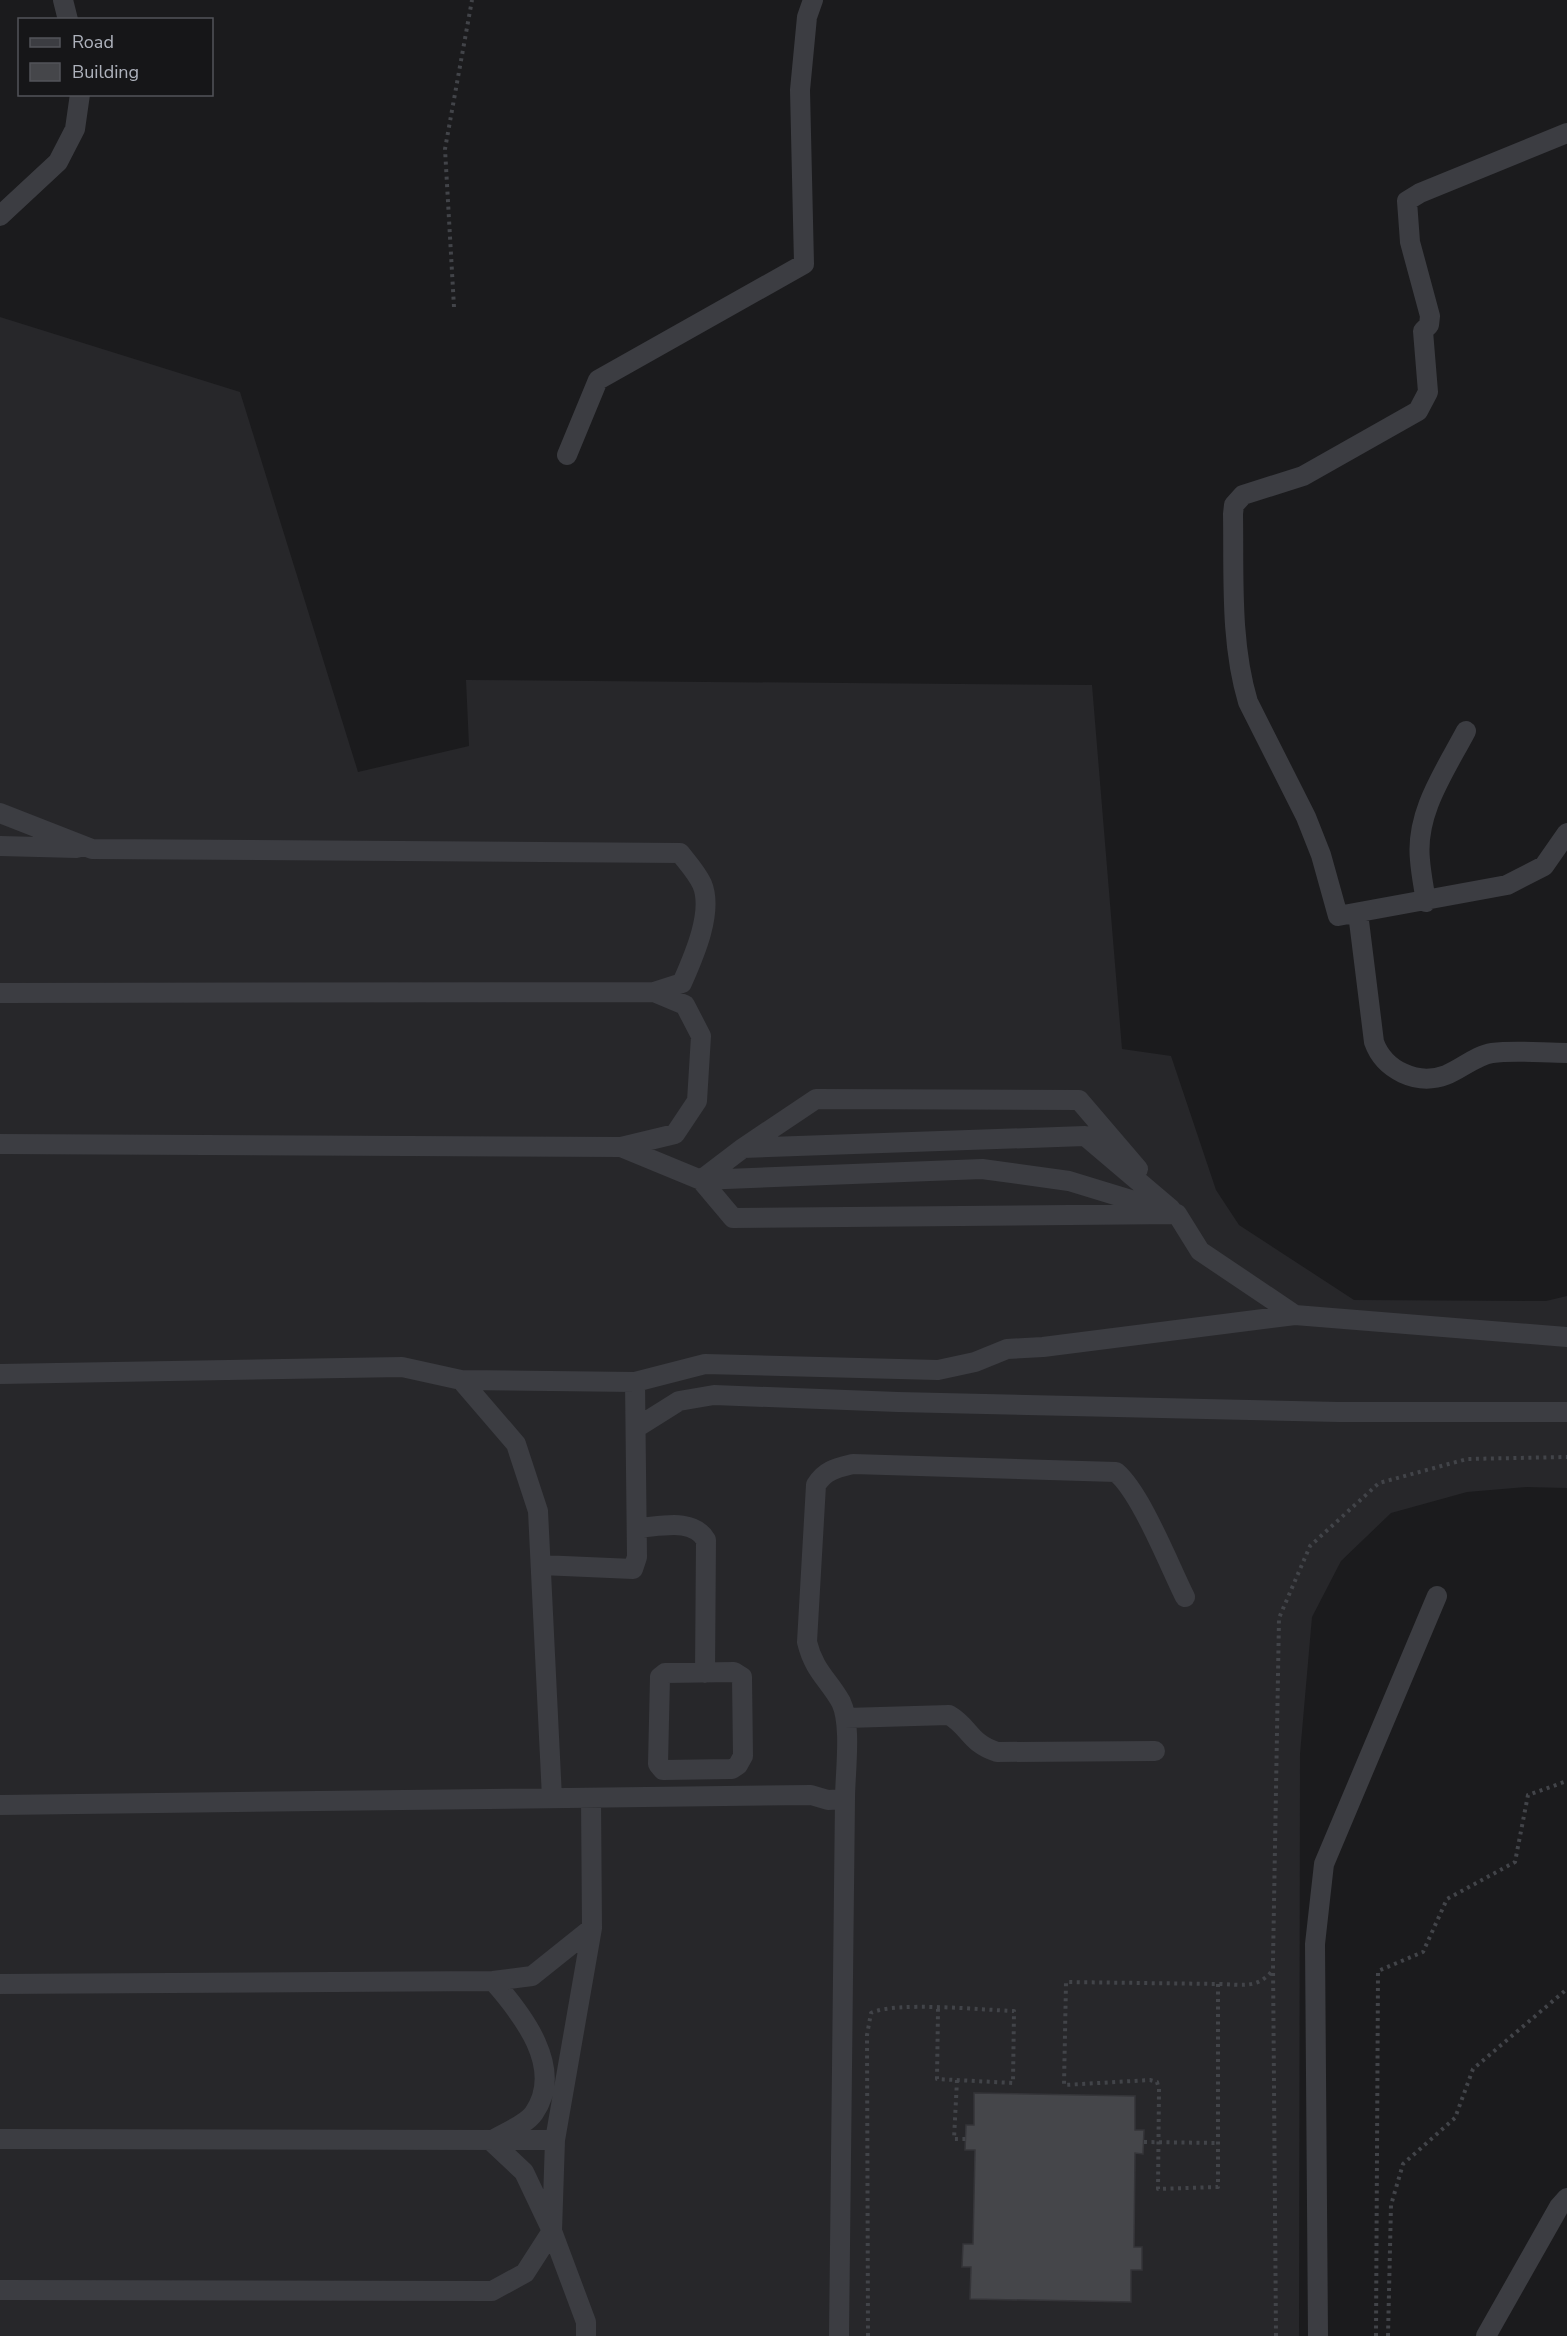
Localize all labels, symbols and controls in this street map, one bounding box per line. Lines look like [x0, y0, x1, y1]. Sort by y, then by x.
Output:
legend [18, 18, 213, 96]
text: Road [72, 30, 114, 54]
text: Building [72, 60, 139, 84]

